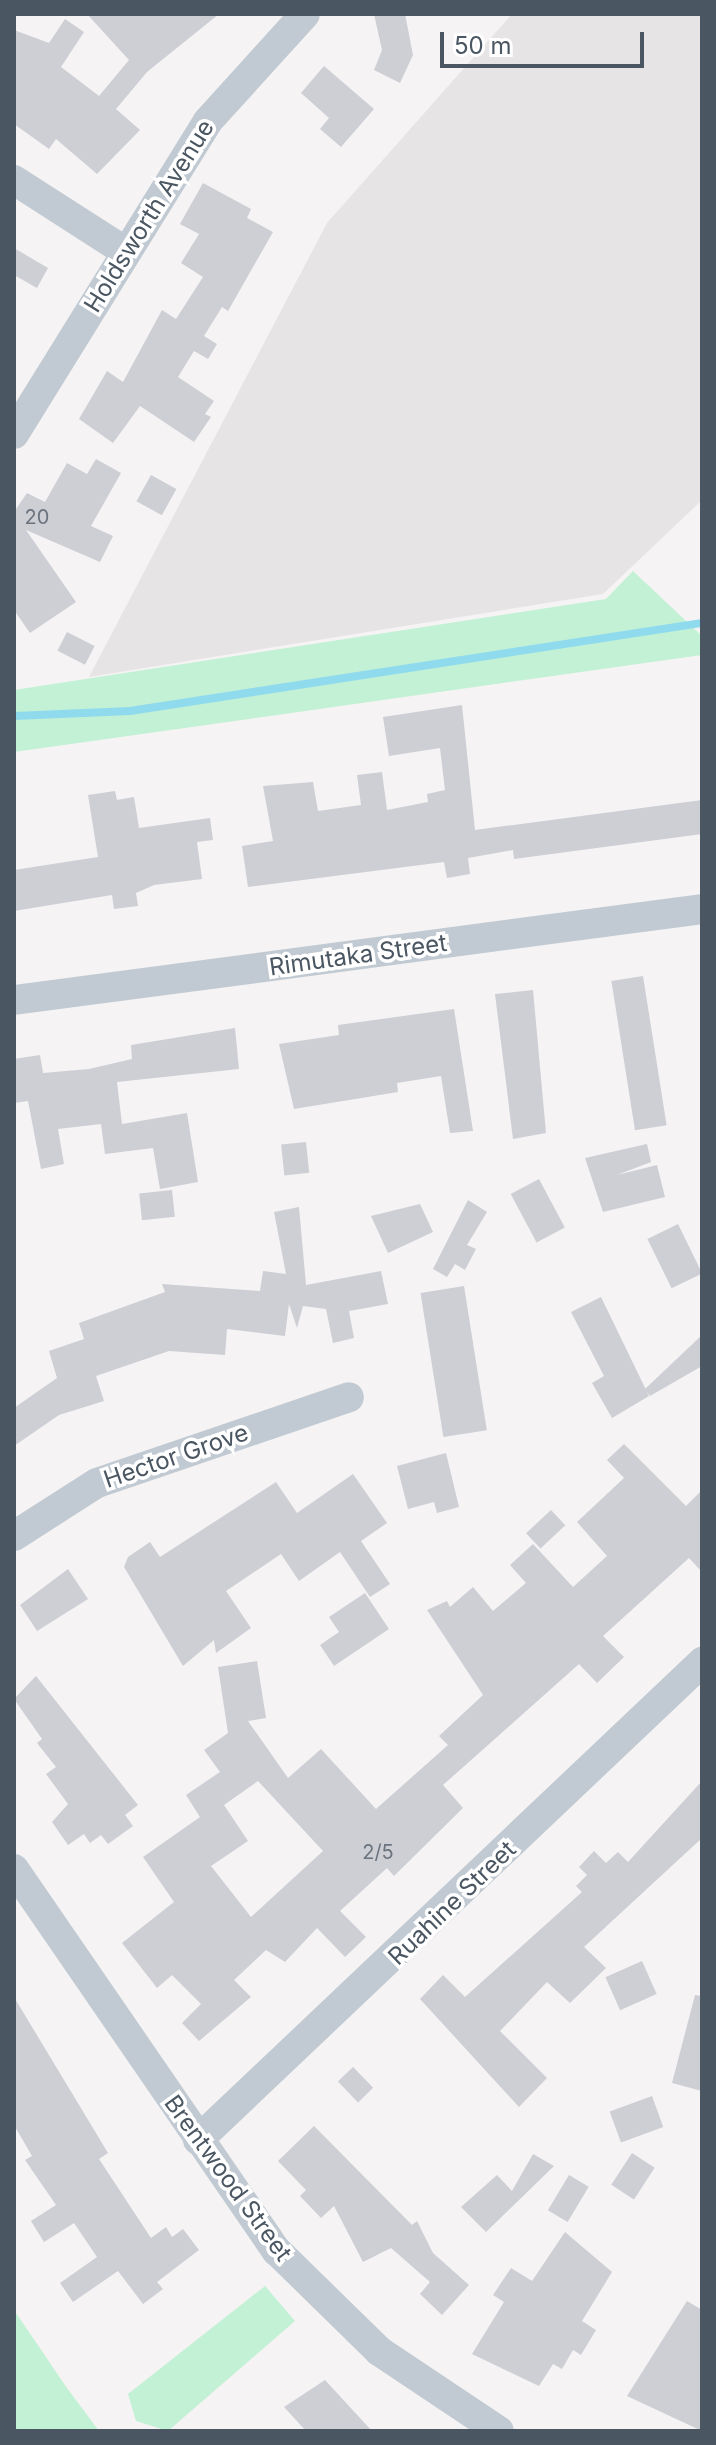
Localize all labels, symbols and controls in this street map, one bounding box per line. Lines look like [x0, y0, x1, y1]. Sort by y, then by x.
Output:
scale bar [444, 16, 648, 66]
text: 50 m [454, 31, 512, 60]
street label: Holdsworth Avenue [78, 114, 220, 318]
house number: 20 [25, 505, 49, 529]
street label: Rimutaka Street [267, 928, 449, 982]
street label: Hector Grove [100, 1418, 252, 1494]
street label: Ruahine Street [382, 1835, 522, 1971]
house number: 2/5 [362, 1840, 394, 1864]
street label: Brentwood Street [158, 2089, 298, 2267]

